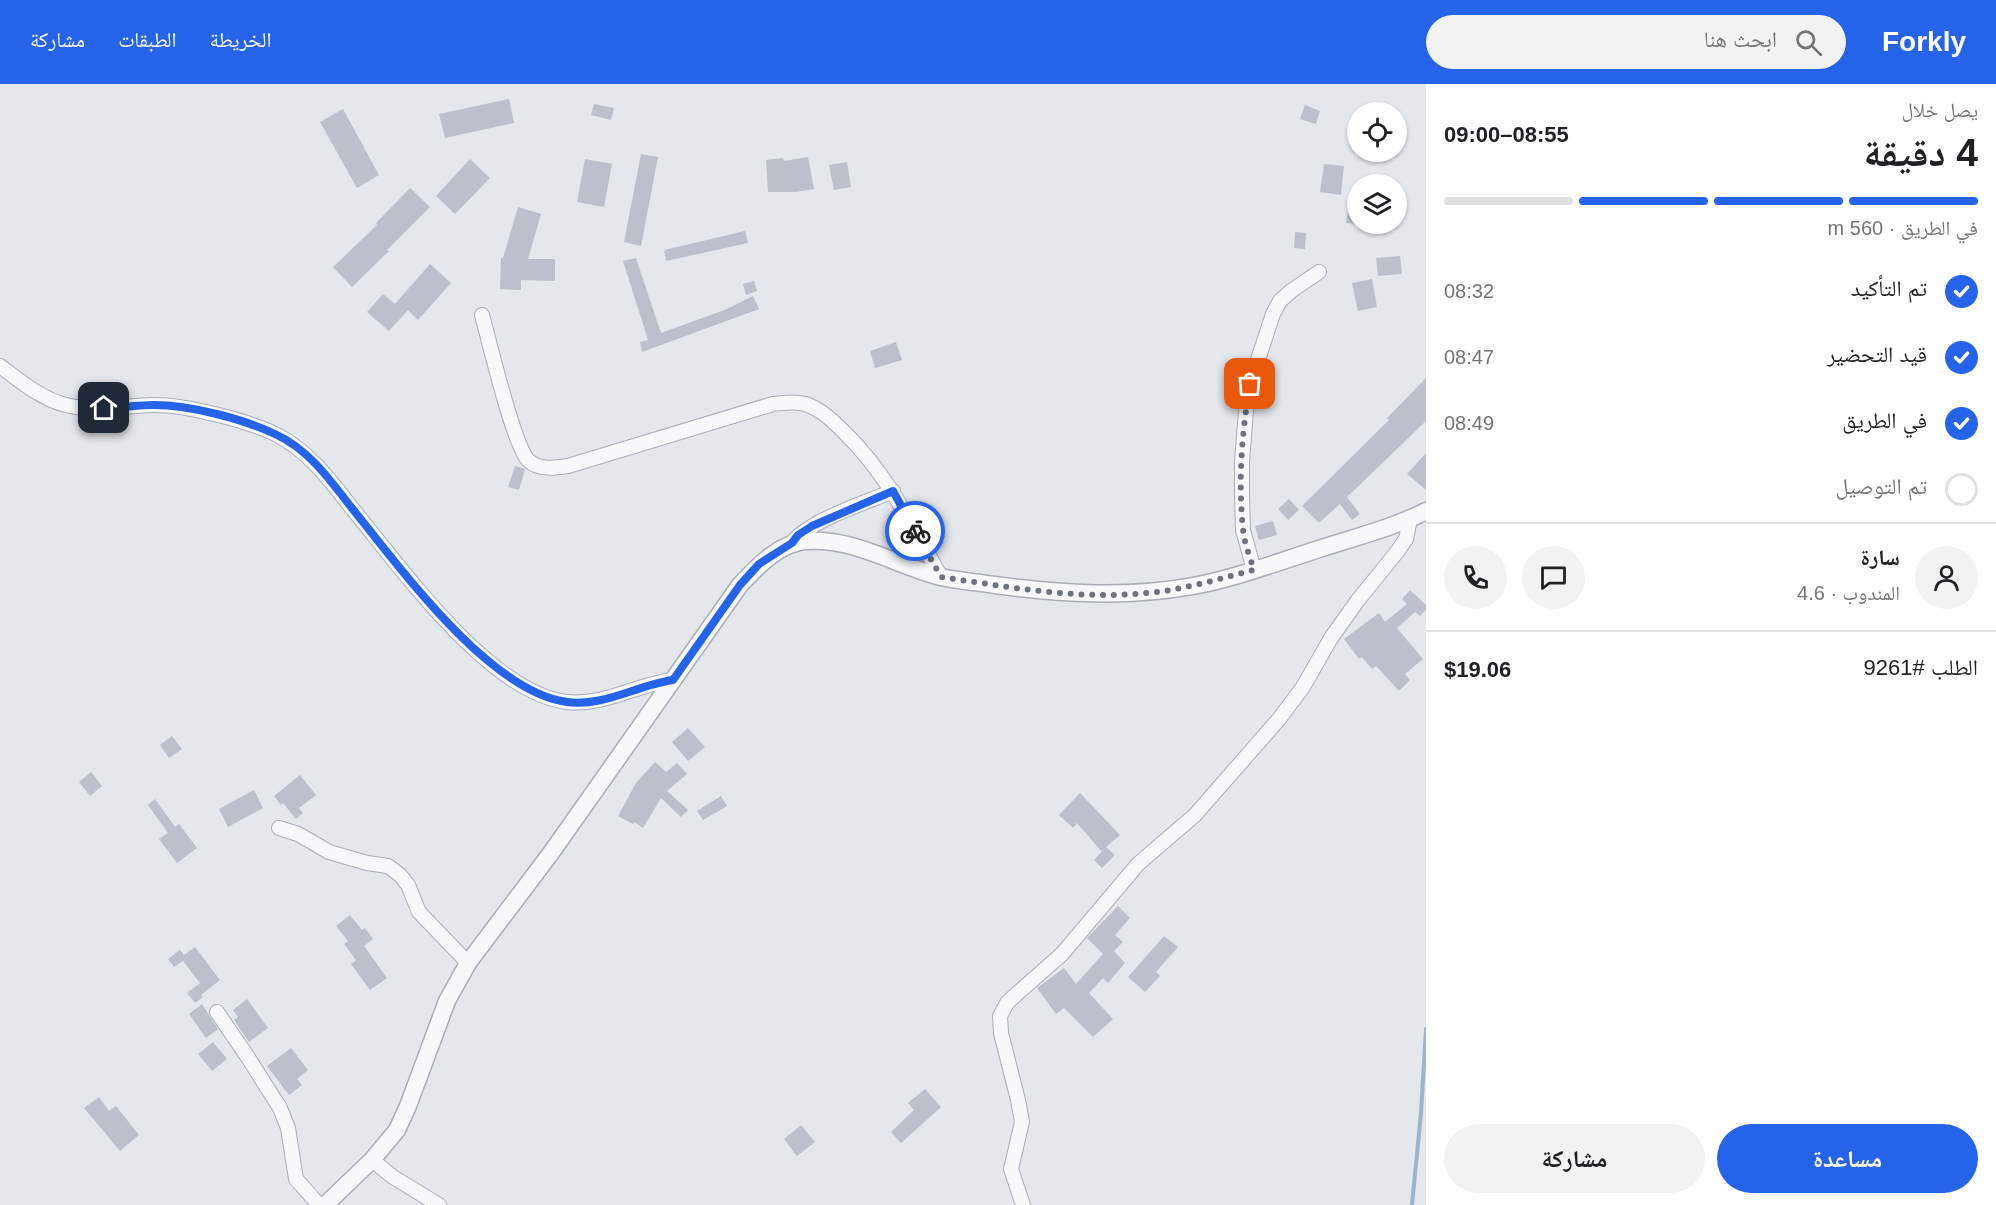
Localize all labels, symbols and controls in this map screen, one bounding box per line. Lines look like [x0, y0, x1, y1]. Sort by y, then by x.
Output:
search box [1426, 15, 1846, 69]
icon: search [1792, 26, 1825, 59]
text: Forkly [1882, 26, 1966, 57]
text: ابحث هنا [1704, 27, 1777, 52]
text: مشاركة [30, 28, 85, 51]
text: الطبقات [118, 28, 177, 51]
text: الخريطة [210, 28, 271, 51]
text: يصل خلال [1901, 99, 1978, 121]
map controls [1347, 102, 1407, 234]
button: locate [1347, 102, 1407, 162]
text: 08:55–09:00 [1444, 122, 1569, 147]
text: 4 دقيقة [1864, 131, 1978, 174]
button: layers [1347, 174, 1407, 234]
text: في الطريق · 560 m [1828, 217, 1978, 239]
icon: check [1945, 275, 1978, 308]
text: تم التأكيد [1851, 276, 1927, 301]
text: 08:32 [1444, 280, 1494, 302]
icon: check [1945, 341, 1978, 374]
text: قيد التحضير [1827, 342, 1927, 367]
text: 08:47 [1444, 346, 1494, 368]
pin [1224, 358, 1275, 409]
icon: bag [1233, 367, 1266, 400]
pin [78, 382, 129, 433]
icon: home [87, 391, 120, 424]
icon: check [1945, 407, 1978, 440]
text: في الطريق [1842, 408, 1927, 433]
text: 08:49 [1444, 412, 1494, 434]
text: تم التوصيل [1835, 474, 1927, 499]
courier [885, 501, 945, 561]
icon: bike [899, 515, 932, 548]
text: سارة [1861, 545, 1900, 570]
button: phone [1444, 546, 1507, 609]
button: chat [1522, 546, 1585, 609]
button: person [1915, 546, 1978, 609]
text: المندوب · 4.6 [1797, 582, 1900, 604]
text: الطلب #9261 [1864, 655, 1978, 680]
text: $19.06 [1444, 657, 1511, 682]
button: مشاركة [1444, 1124, 1705, 1193]
button: مساعدة [1717, 1124, 1978, 1193]

